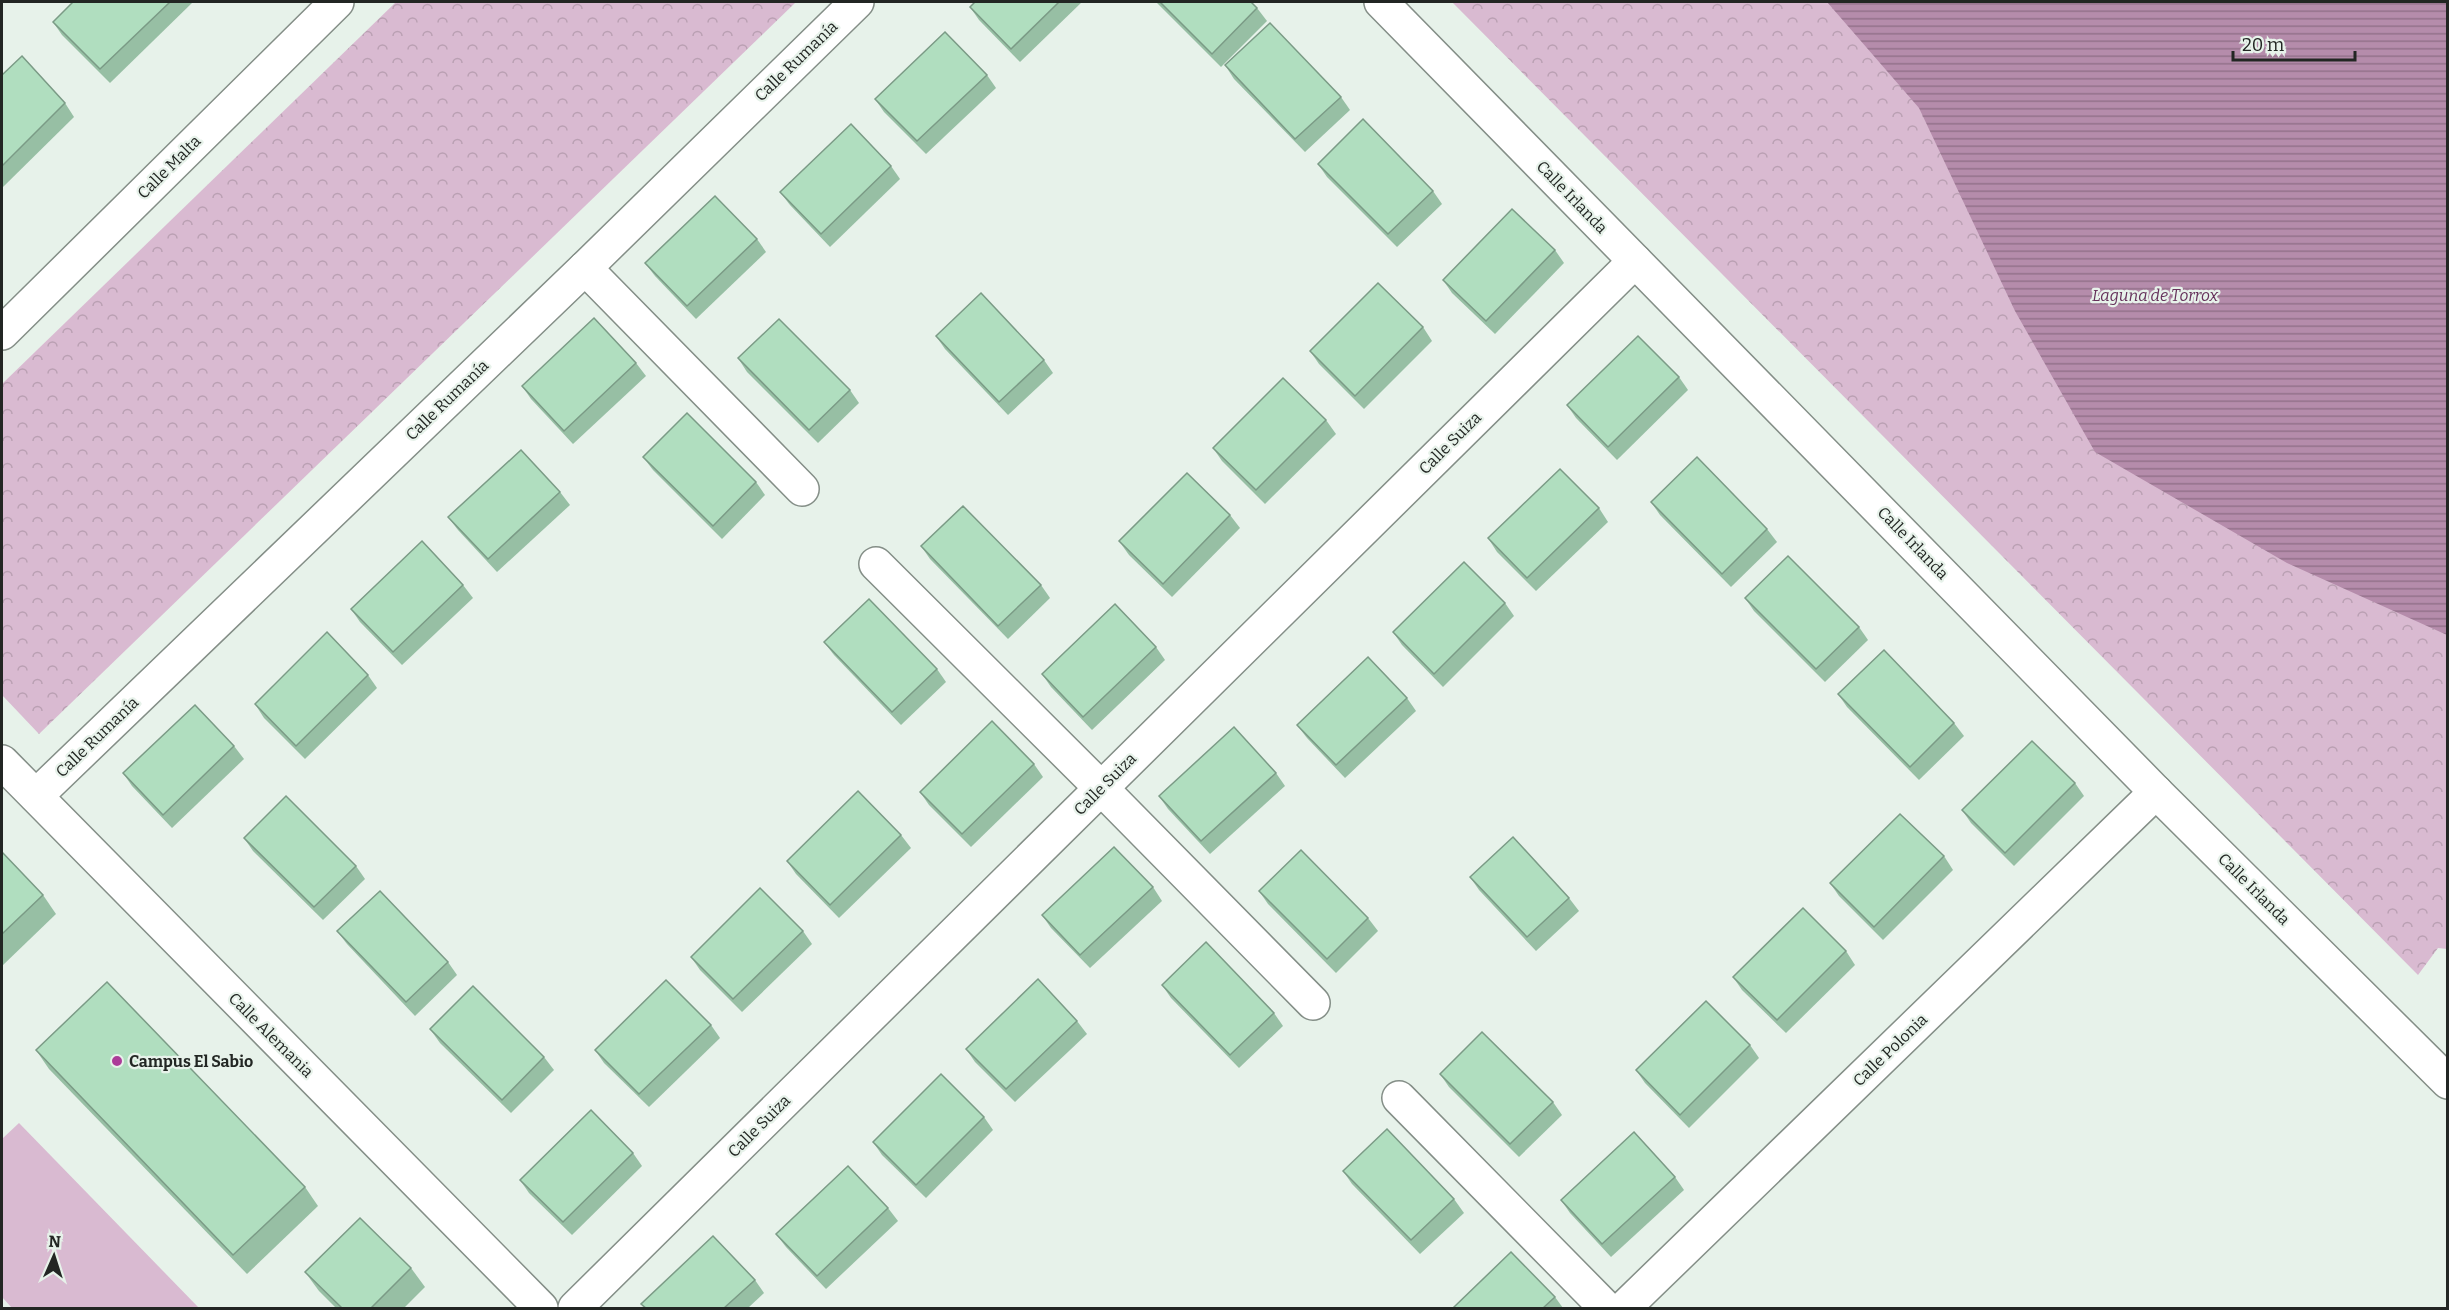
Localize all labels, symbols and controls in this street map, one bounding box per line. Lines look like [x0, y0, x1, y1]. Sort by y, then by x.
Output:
street label: Calle Rumanía [751, 17, 841, 105]
scale bar [2233, 24, 2354, 62]
text: 20 m [2242, 34, 2284, 56]
street label: Calle Malta [133, 131, 205, 203]
street label: Calle Irlanda [1533, 157, 1612, 237]
park label: Laguna de Torrox [2092, 286, 2218, 305]
street label: Calle Rumanía [402, 356, 492, 444]
street label: Calle Suiza [1415, 408, 1485, 478]
street label: Calle Irlanda [1874, 503, 1953, 583]
street label: Calle Rumanía [52, 693, 142, 781]
street label: Calle Suiza [1070, 749, 1140, 819]
street label: Calle Irlanda [2214, 849, 2294, 929]
street label: Calle Alemania [225, 989, 317, 1081]
street label: Calle Polonia [1849, 1010, 1931, 1090]
place label: Campus El Sabio [129, 1052, 253, 1071]
marker: Campus El Sabio [110, 1054, 124, 1068]
street label: Calle Suiza [724, 1091, 794, 1161]
north arrow [24, 1226, 84, 1286]
text: N [48, 1232, 61, 1251]

